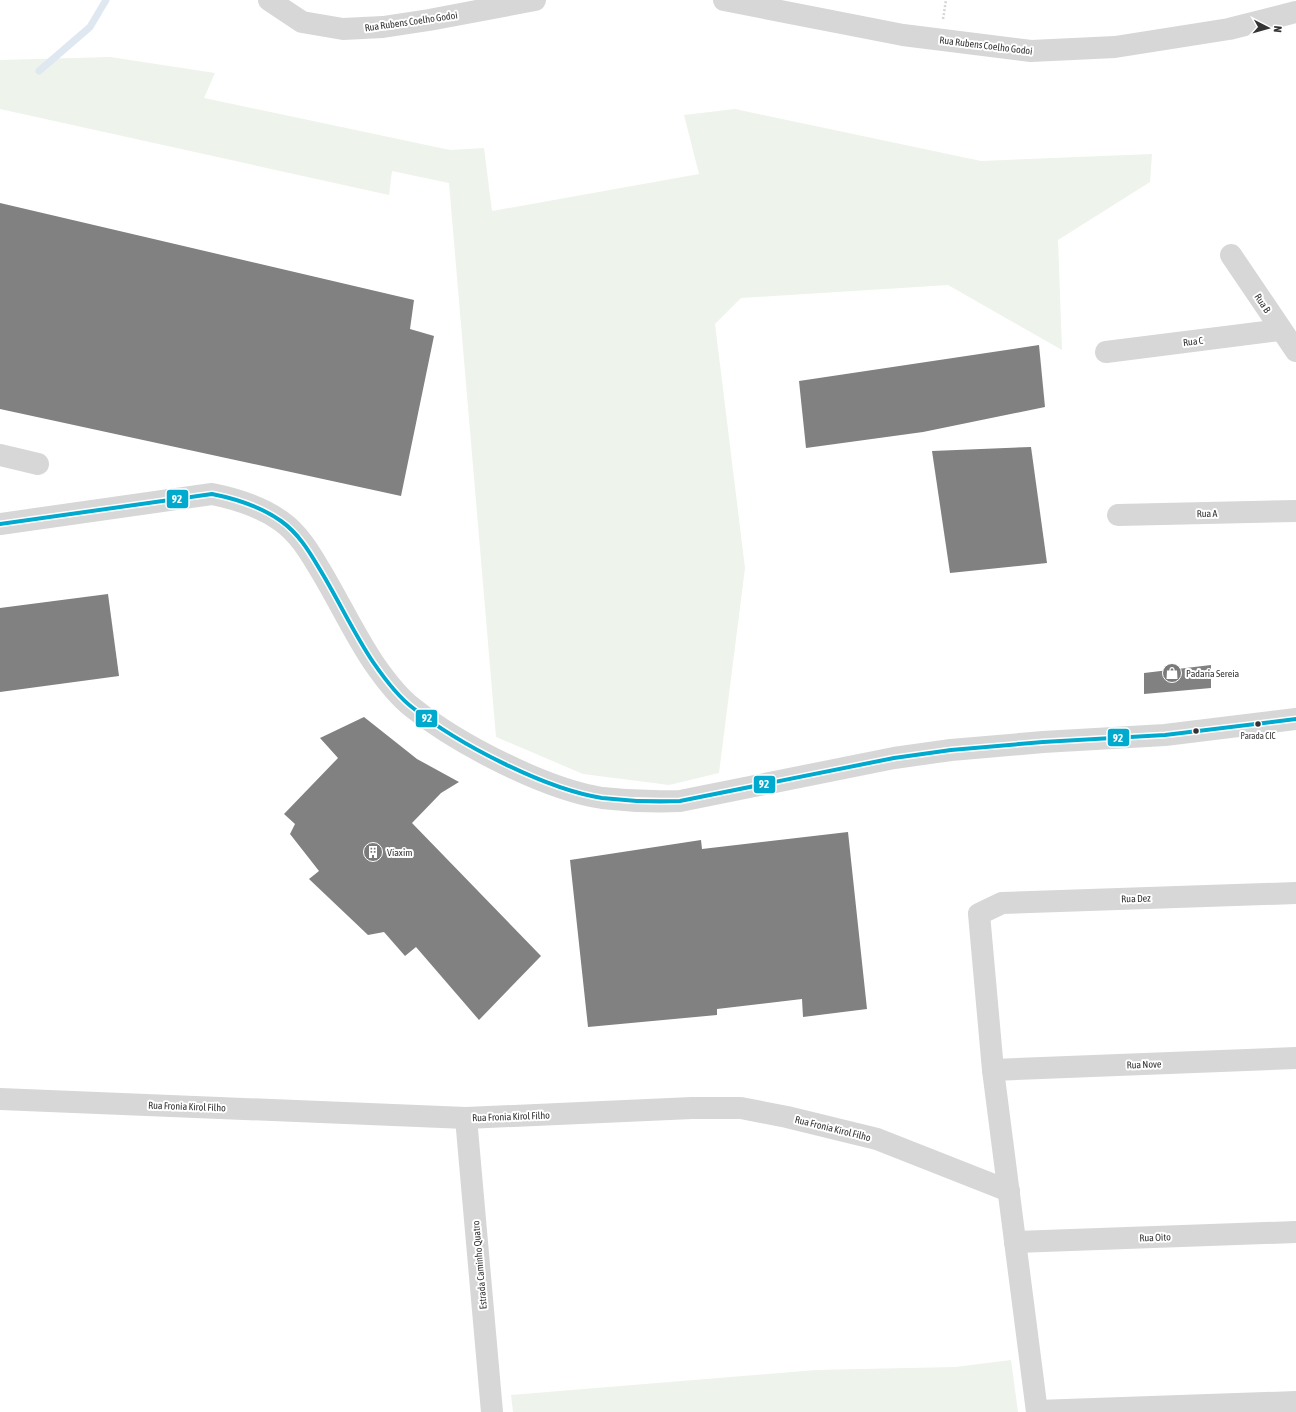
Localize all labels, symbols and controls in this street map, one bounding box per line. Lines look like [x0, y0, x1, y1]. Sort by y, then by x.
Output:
north arrow [1248, 8, 1288, 48]
street label: Rua Rubens Coelho Godoi [364, 10, 458, 33]
text: N [1272, 25, 1284, 33]
street label: Rua Rubens Coelho Godoi [939, 34, 1033, 57]
street label: Rua B [1252, 292, 1273, 315]
street label: Rua C [1182, 335, 1204, 348]
line badge: 92 [166, 489, 189, 509]
text: 92 [172, 493, 182, 505]
street label: Rua A [1197, 508, 1218, 519]
shop icon: Padaria Sereia [1161, 662, 1183, 684]
place label: Padaria Sereia [1186, 668, 1240, 679]
line badge: 92 [415, 709, 438, 728]
text: 92 [422, 712, 432, 724]
marker: Parada CIC [1253, 719, 1263, 729]
unlabelled marker [1191, 726, 1201, 736]
line badge: 92 [1107, 728, 1130, 747]
place label: Parada CIC [1240, 731, 1276, 741]
text: 92 [1113, 732, 1123, 744]
line badge: 92 [753, 775, 776, 794]
text: 92 [759, 778, 769, 790]
building icon: Viaxim [362, 841, 384, 863]
place label: Viaxim [387, 847, 412, 858]
street label: Rua Dez [1121, 892, 1151, 905]
street label: Rua Nove [1126, 1058, 1162, 1071]
street label: Rua Fronia Kirol Filho [148, 1100, 226, 1113]
street label: Rua Fronia Kirol Filho [472, 1110, 550, 1123]
street label: Rua Fronia Kirol Filho [794, 1114, 872, 1143]
street label: Estrada Caminho Quatro [470, 1220, 489, 1310]
street label: Rua Oito [1139, 1231, 1171, 1244]

